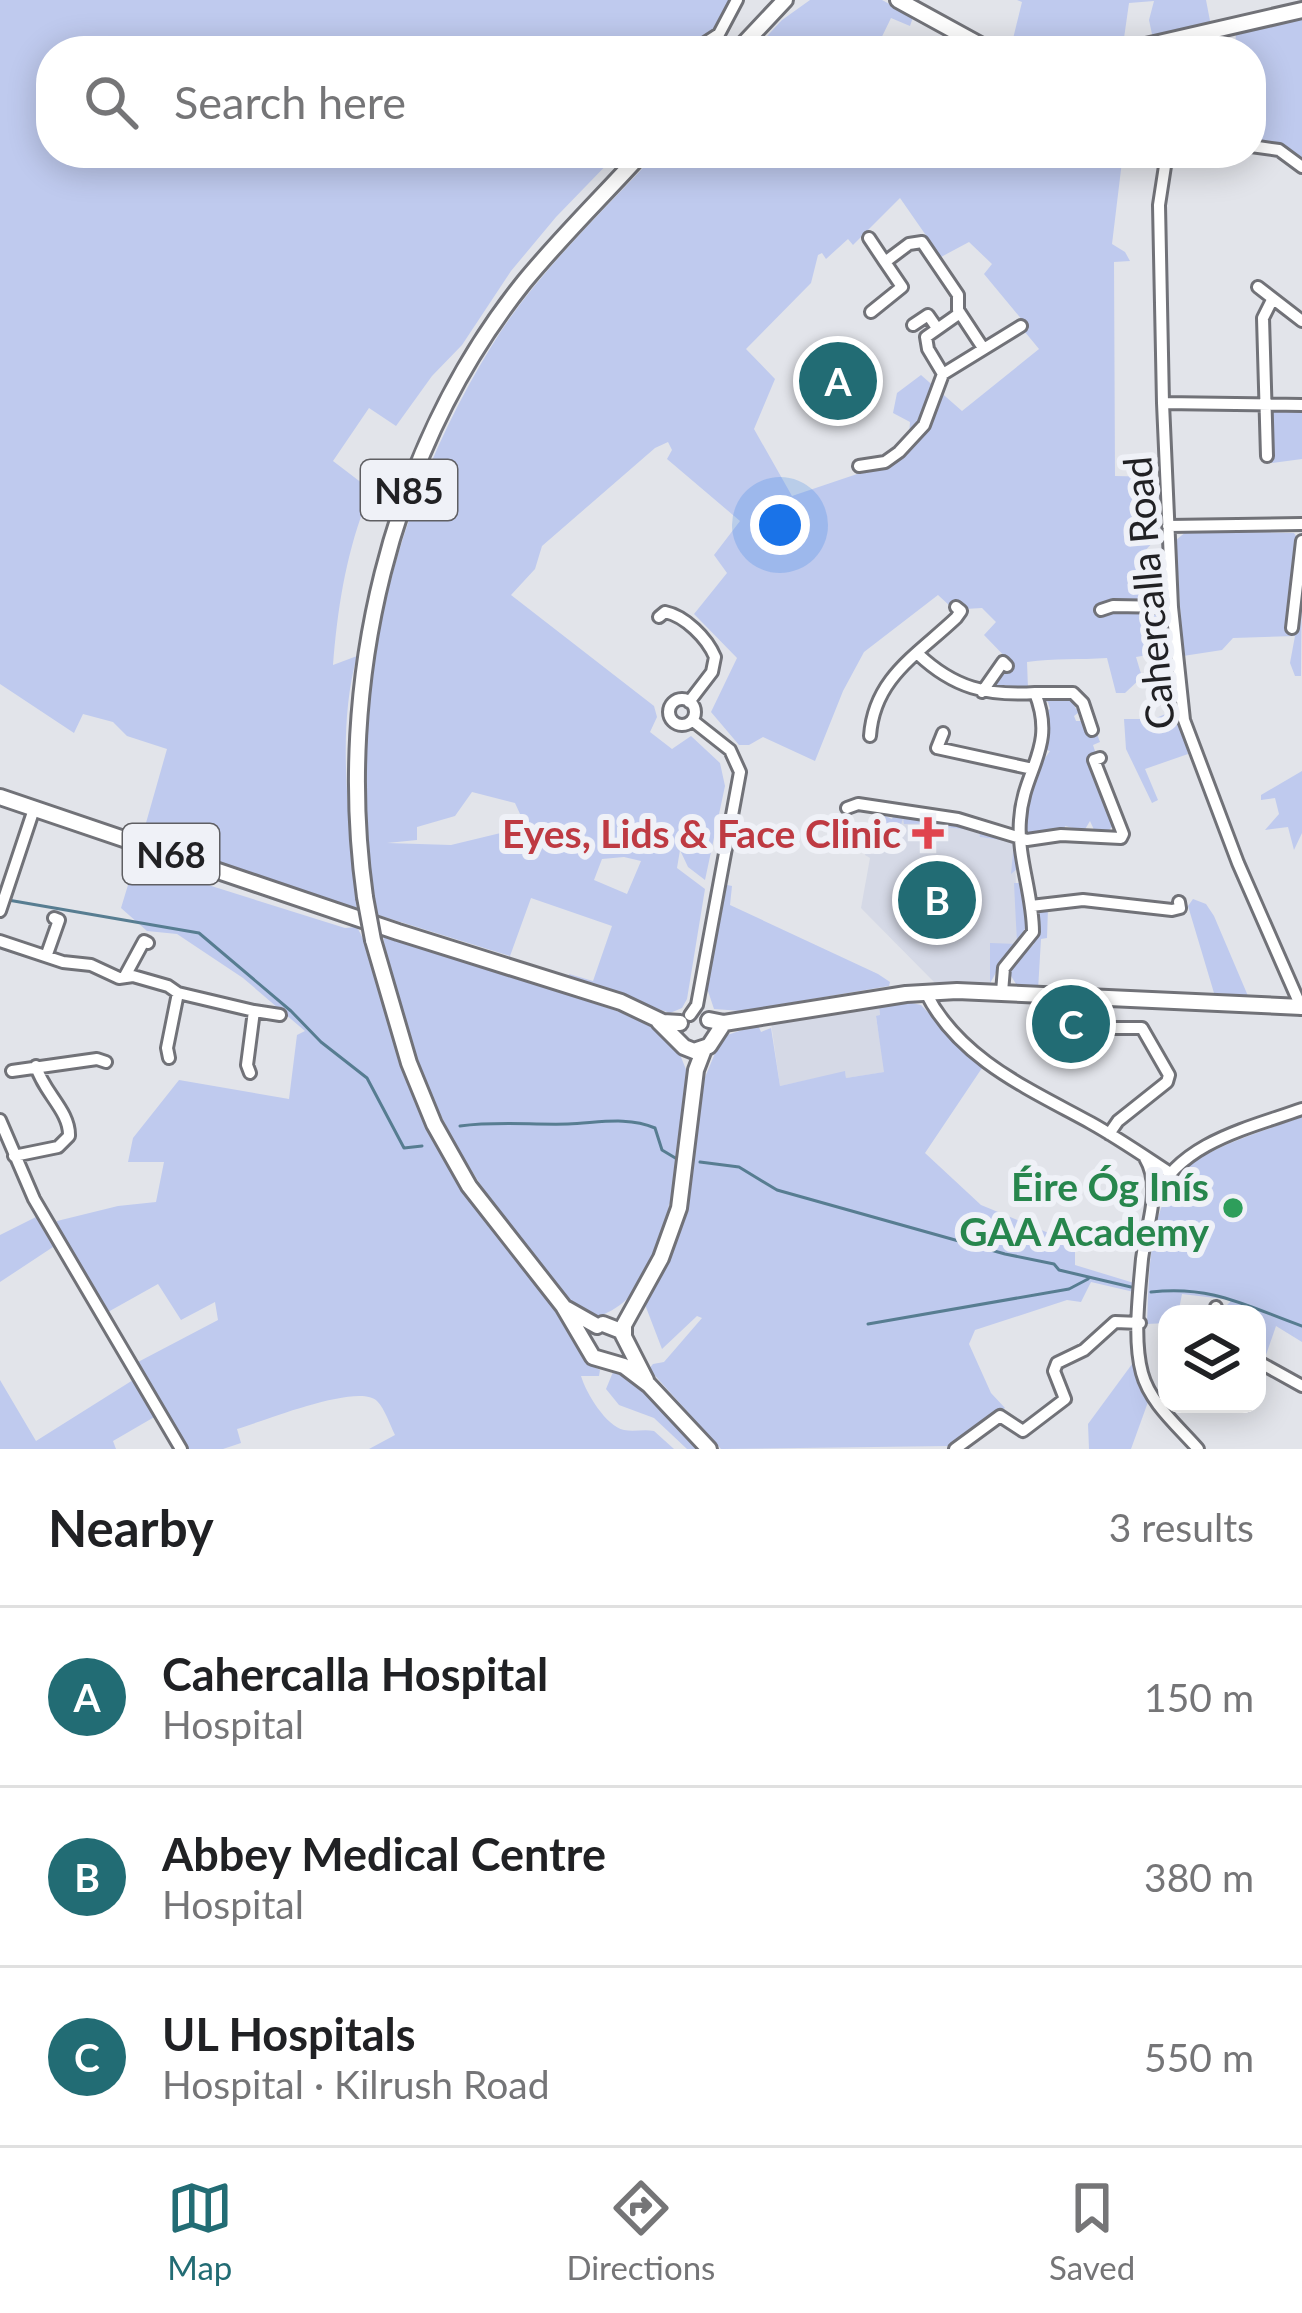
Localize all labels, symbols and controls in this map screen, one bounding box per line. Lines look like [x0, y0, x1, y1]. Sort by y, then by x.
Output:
search box [36, 36, 1266, 168]
icon: search [78, 69, 144, 135]
text: Search here [174, 75, 406, 129]
pin: A [799, 336, 877, 426]
street label: Cahercalla Road [1113, 455, 1183, 731]
road number: N85 [361, 460, 457, 520]
your location [750, 495, 810, 555]
place label: Eyes, Lids & Face Clinic [502, 810, 901, 856]
marker: Eyes, Lids & Face Clinic [912, 817, 944, 849]
road number: N68 [123, 824, 219, 884]
pin: B [898, 855, 976, 945]
pin: C [1032, 979, 1110, 1069]
place label: Éire Óg Inís GAA Academy [959, 1163, 1209, 1254]
marker: Éire Óg Inís GAA Academy [1220, 1195, 1246, 1221]
map controls [1158, 1305, 1266, 1413]
button: layers [1158, 1305, 1266, 1413]
text: Nearby [48, 1497, 214, 1558]
text: 3 results [1109, 1504, 1254, 1550]
text: Cahercalla Hospital [162, 1647, 548, 1701]
text: A [73, 1674, 101, 1720]
text: 150 m [1144, 1674, 1254, 1720]
text: Hospital [162, 1701, 304, 1747]
text: Abbey Medical Centre [162, 1827, 606, 1881]
text: B [74, 1854, 100, 1900]
text: 380 m [1144, 1854, 1254, 1900]
text: Hospital [162, 1881, 304, 1927]
text: UL Hospitals [162, 2007, 416, 2061]
text: C [74, 2034, 100, 2080]
text: 550 m [1144, 2034, 1254, 2080]
text: Hospital · Kilrush Road [162, 2061, 550, 2107]
tab: Map [167, 2175, 233, 2287]
tab: Directions [566, 2175, 715, 2287]
tab: Saved [1049, 2175, 1135, 2287]

